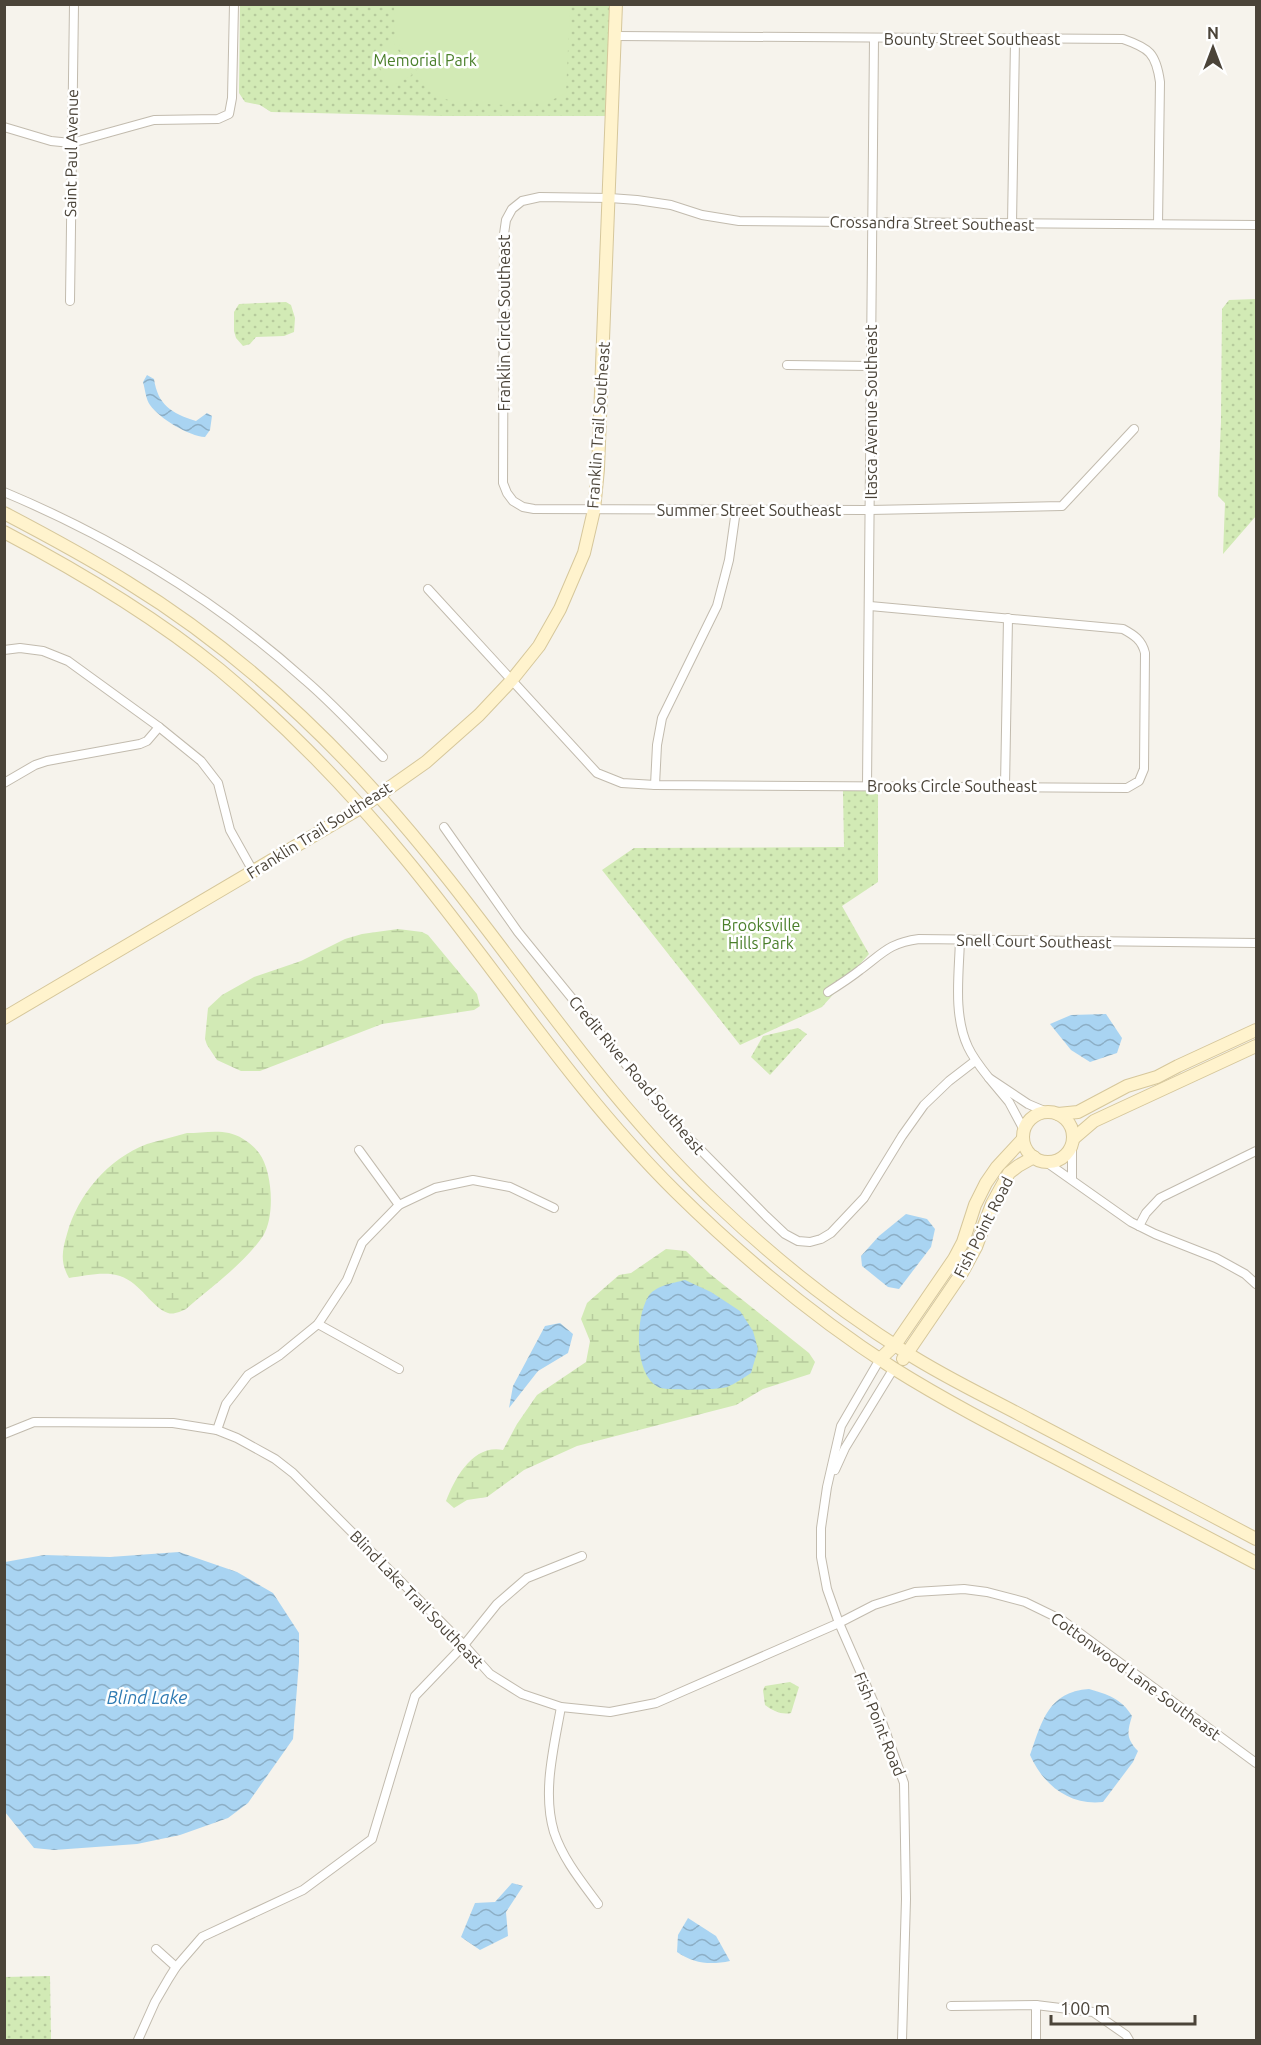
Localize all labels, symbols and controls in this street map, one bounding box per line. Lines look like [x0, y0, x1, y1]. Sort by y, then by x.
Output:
north arrow [1183, 18, 1243, 78]
text: N [1207, 24, 1219, 42]
street label: Bounty Street Southeast [884, 30, 1061, 48]
park label: Memorial Park [373, 51, 477, 69]
street label: Saint Paul Avenue [61, 89, 81, 217]
street label: Crossandra Street Southeast [830, 212, 1035, 234]
street label: Franklin Circle Southeast [495, 234, 513, 411]
street label: Itasca Avenue Southeast [862, 324, 880, 499]
street label: Franklin Trail Southeast [583, 340, 613, 509]
street label: Summer Street Southeast [657, 501, 842, 519]
street label: Brooks Circle Southeast [867, 777, 1038, 795]
street label: Franklin Trail Southeast [243, 778, 395, 882]
park label: Brooksville Hills Park [722, 916, 800, 952]
street label: Snell Court Southeast [956, 931, 1113, 951]
street label: Credit River Road Southeast [565, 992, 709, 1158]
street label: Fish Point Road [950, 1174, 1016, 1280]
street label: Blind Lake Trail Southeast [347, 1527, 488, 1672]
street label: Cottonwood Lane Southeast [1048, 1608, 1225, 1744]
street label: Fish Point Road [851, 1669, 909, 1779]
water label: Blind Lake [107, 1687, 187, 1707]
scale bar [1051, 1988, 1195, 2026]
text: 100 m [1060, 1998, 1110, 2018]

